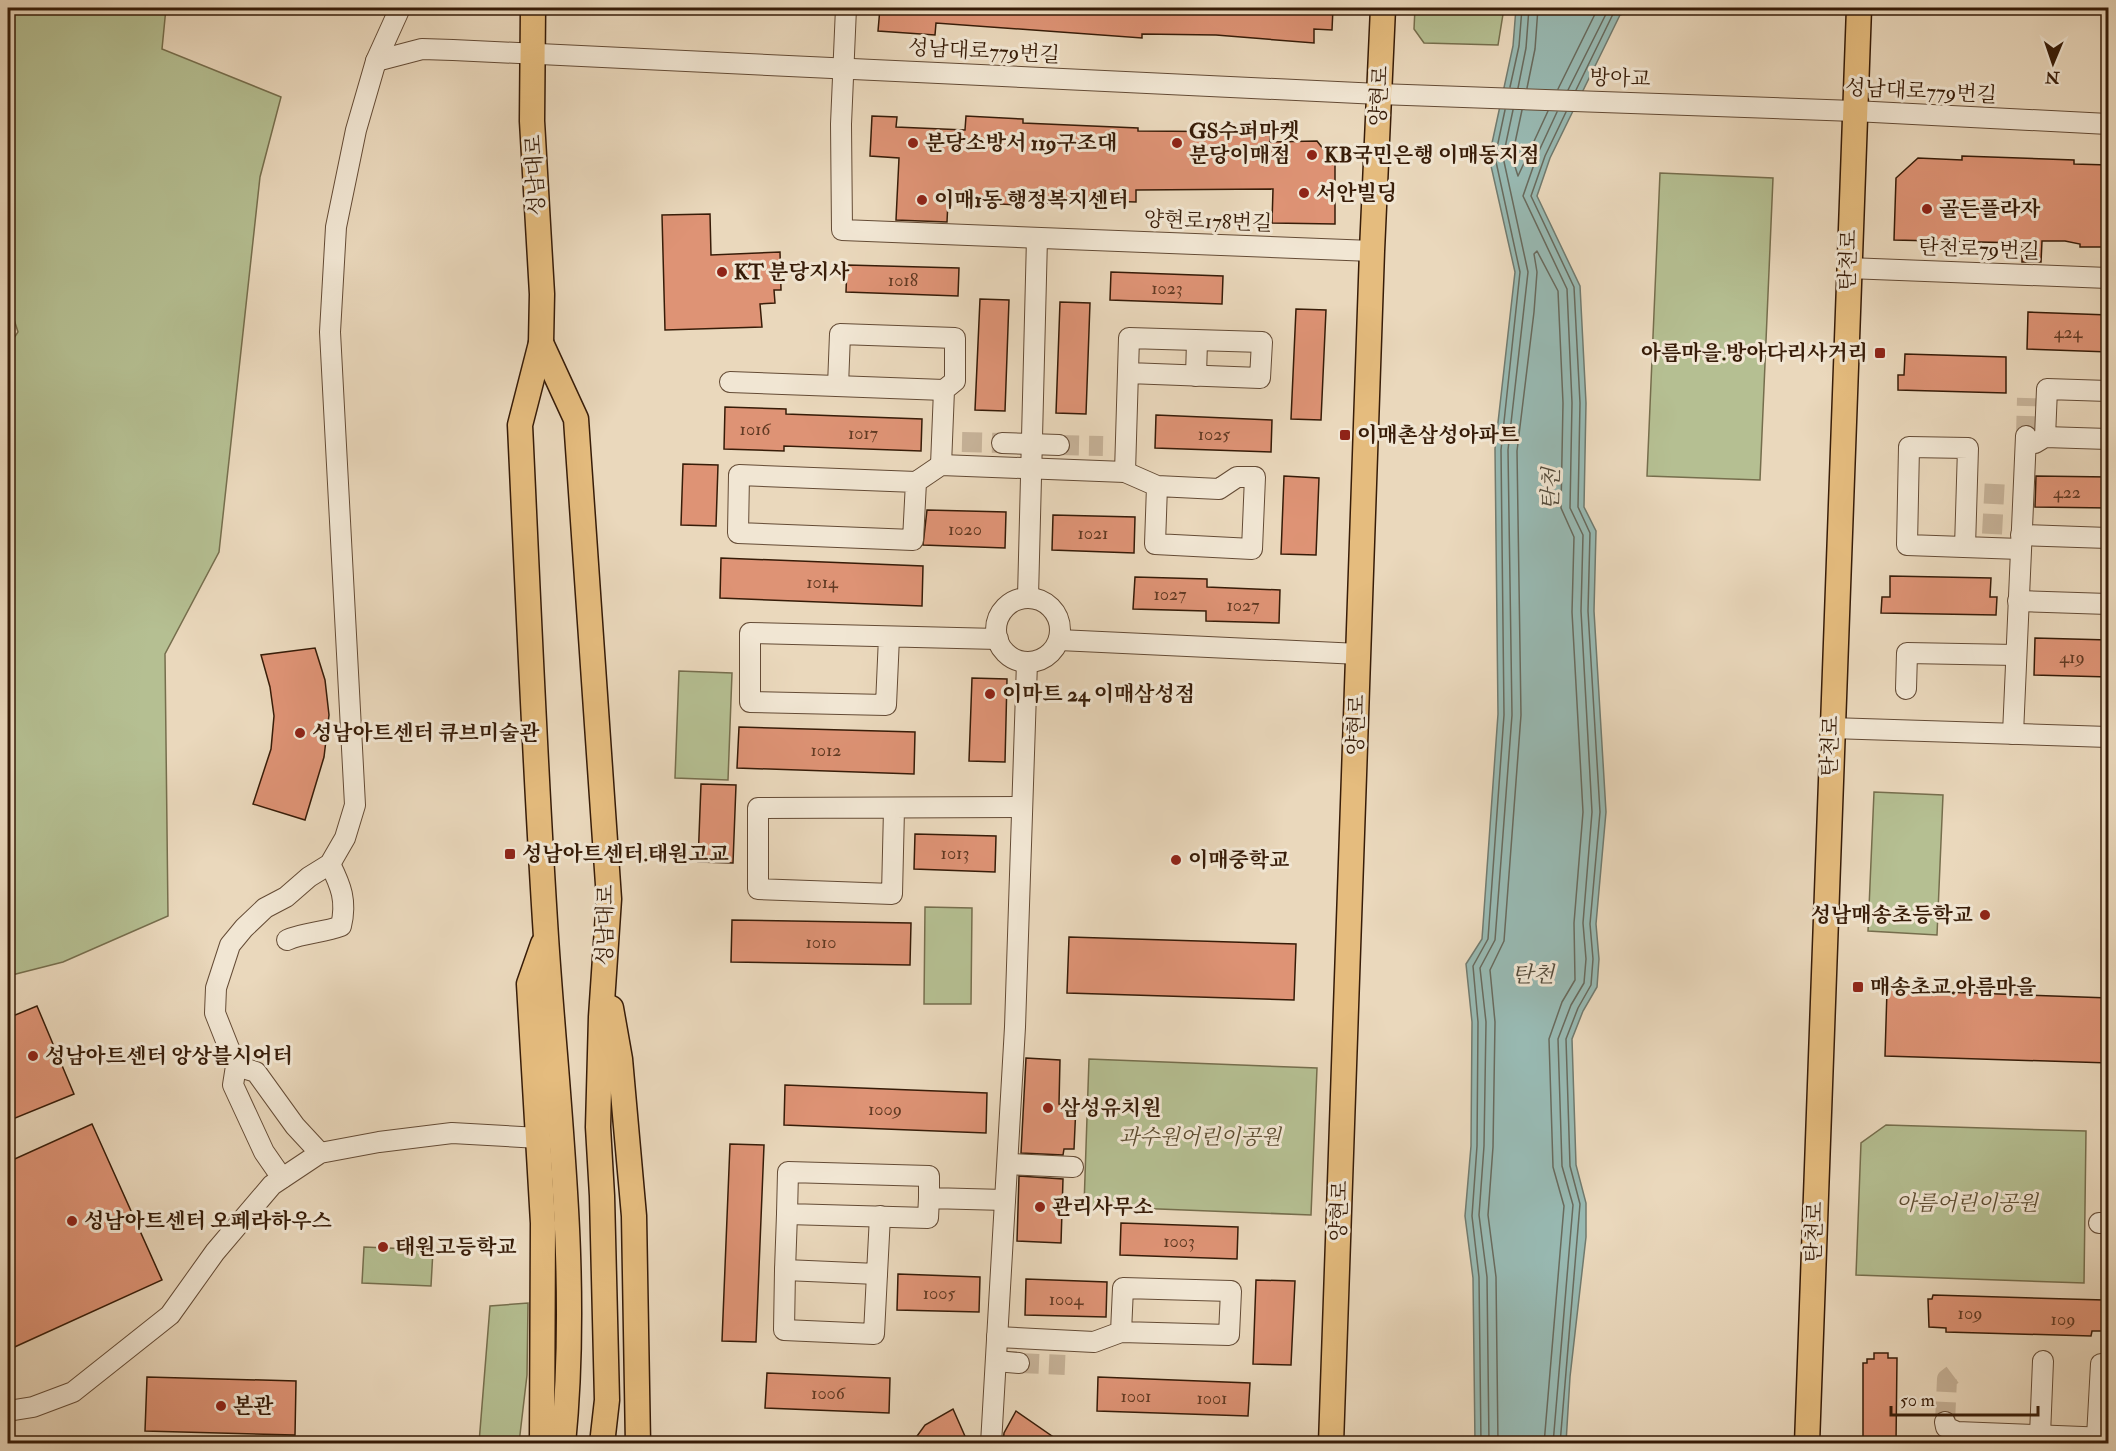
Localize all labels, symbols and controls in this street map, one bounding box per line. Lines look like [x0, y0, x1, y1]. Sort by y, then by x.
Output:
north arrow [2023, 33, 2083, 93]
street label: 성남대로779번길 [907, 34, 1060, 69]
street label: 방아교 [1589, 64, 1651, 93]
street label: 양현로 [1364, 65, 1395, 127]
text: N [2044, 67, 2061, 87]
street label: 성남대로779번길 [1844, 74, 1997, 109]
place label: GS수퍼마켓 분당이매점 [1189, 118, 1299, 169]
place label: 분당소방서 119구조대 [925, 130, 1117, 157]
street label: 성남대로 [520, 134, 551, 216]
marker: 분당소방서 119구조대 [906, 136, 920, 150]
marker: GS수퍼마켓 분당이매점 [1170, 136, 1184, 150]
place label: KB국민은행 이매동지점 [1324, 142, 1539, 169]
marker: KB국민은행 이매동지점 [1305, 148, 1319, 162]
place label: 서안빌딩 [1316, 180, 1397, 207]
marker: 서안빌딩 [1297, 186, 1311, 200]
place label: 이매1동 행정복지센터 [934, 187, 1129, 214]
marker: 이매1동 행정복지센터 [915, 193, 929, 207]
place label: 골든플라자 [1939, 196, 2041, 223]
marker: 골든플라자 [1920, 202, 1934, 216]
street label: 양현로178번길 [1143, 206, 1273, 237]
street label: 탄천로 [1834, 229, 1863, 291]
street label: 탄천로79번길 [1918, 234, 2040, 265]
place label: KT 분당지사 [734, 259, 850, 286]
marker: KT 분당지사 [715, 265, 729, 279]
house number: 1018 [888, 269, 918, 292]
house number: 1023 [1151, 277, 1183, 300]
house number: 424 [2054, 321, 2084, 344]
place label: 아름마을.방아다리사거리 [1641, 340, 1868, 367]
marker: 아름마을.방아다리사거리 [1873, 346, 1887, 360]
house number: 1016 [740, 418, 771, 441]
house number: 1017 [848, 422, 878, 445]
place label: 이매촌삼성아파트 [1357, 422, 1519, 449]
house number: 1025 [1198, 423, 1230, 446]
marker: 이매촌삼성아파트 [1338, 428, 1352, 442]
water label: 탄천 [1536, 466, 1566, 511]
house number: 422 [2053, 481, 2081, 504]
house number: 1020 [948, 518, 982, 541]
house number: 1021 [1077, 522, 1109, 545]
house number: 1014 [806, 571, 839, 594]
house number: 1027 [1154, 583, 1186, 606]
house number: 1027 [1227, 594, 1259, 617]
house number: 419 [2059, 646, 2085, 669]
place label: 이마트 24 이매삼성점 [1002, 681, 1195, 708]
marker: 이마트 24 이매삼성점 [983, 687, 997, 701]
street label: 양현로 [1342, 694, 1371, 756]
street label: 탄천로 [1816, 715, 1845, 777]
place label: 성남아트센터 큐브미술관 [312, 720, 540, 747]
marker: 성남아트센터 큐브미술관 [293, 726, 307, 740]
house number: 1012 [811, 739, 841, 762]
place label: 성남아트센터.태원고교 [522, 841, 729, 868]
house number: 1013 [941, 842, 969, 865]
marker: 성남아트센터.태원고교 [503, 847, 517, 861]
place label: 이매중학교 [1188, 847, 1289, 874]
marker: 이매중학교 [1169, 853, 1183, 867]
street label: 성남대로 [591, 884, 620, 966]
place label: 성남매송초등학교 [1811, 902, 1973, 929]
marker: 성남매송초등학교 [1978, 908, 1992, 922]
house number: 1010 [806, 931, 836, 954]
water label: 탄천 [1512, 961, 1556, 989]
place label: 매송초교.아름마을 [1870, 974, 2036, 1001]
marker: 매송초교.아름마을 [1851, 980, 1865, 994]
place label: 성남아트센터 앙상블시어터 [45, 1043, 293, 1070]
marker: 성남아트센터 앙상블시어터 [26, 1049, 40, 1063]
place label: 삼성유치원 [1060, 1095, 1161, 1122]
house number: 1009 [868, 1098, 902, 1121]
marker: 삼성유치원 [1041, 1101, 1055, 1115]
park label: 과수원어린이공원 [1119, 1124, 1283, 1151]
street label: 양현로 [1325, 1180, 1354, 1242]
park label: 아름어린이공원 [1896, 1190, 2040, 1217]
place label: 관리사무소 [1052, 1194, 1153, 1221]
marker: 관리사무소 [1033, 1200, 1047, 1214]
street label: 탄천로 [1800, 1201, 1829, 1263]
place label: 성남아트센터 오페라하우스 [84, 1208, 332, 1235]
marker: 성남아트센터 오페라하우스 [65, 1214, 79, 1228]
house number: 1003 [1163, 1230, 1195, 1253]
place label: 태원고등학교 [395, 1234, 517, 1261]
marker: 태원고등학교 [376, 1240, 390, 1254]
house number: 1005 [923, 1282, 955, 1305]
house number: 1004 [1049, 1288, 1085, 1311]
house number: 109 [1958, 1302, 1982, 1325]
house number: 109 [2051, 1308, 2075, 1331]
scale bar [1891, 1379, 2038, 1417]
house number: 1006 [811, 1382, 846, 1405]
house number: 1001 [1120, 1385, 1152, 1408]
house number: 1001 [1196, 1387, 1228, 1410]
text: 50 m [1900, 1389, 1935, 1412]
place label: 본관 [233, 1393, 274, 1420]
marker: 본관 [214, 1399, 228, 1413]

